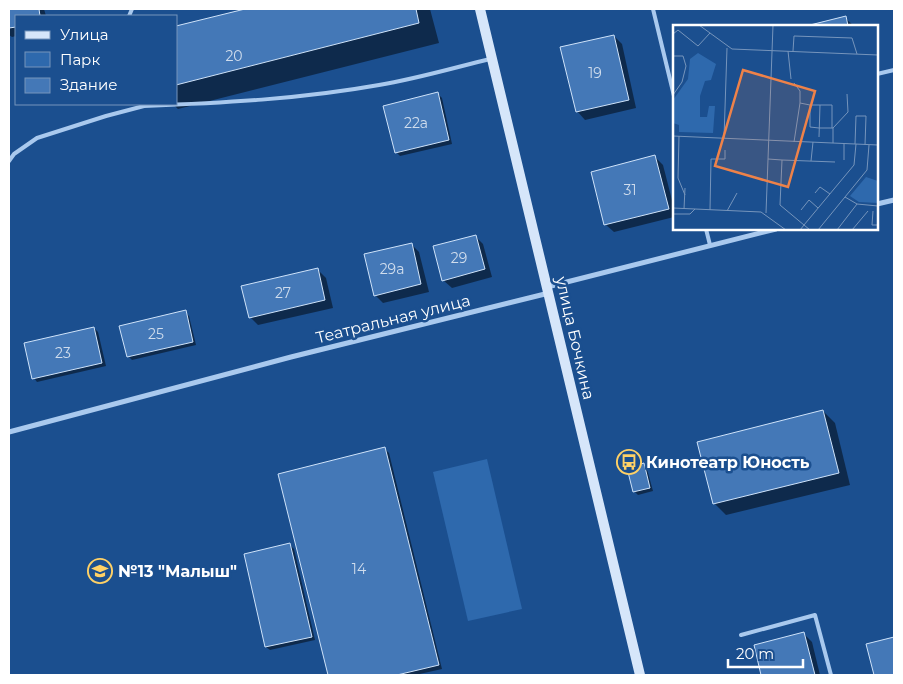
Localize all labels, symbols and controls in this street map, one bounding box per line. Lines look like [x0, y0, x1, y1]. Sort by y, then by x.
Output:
legend [15, 15, 178, 105]
text: Улица [60, 25, 108, 44]
inset map [673, 25, 878, 230]
house number: 20 [225, 47, 243, 65]
text: Парк [60, 50, 100, 69]
house number: 19 [588, 64, 602, 82]
text: Здание [60, 75, 118, 94]
house number: 22а [404, 114, 428, 132]
house number: 31 [624, 181, 636, 199]
house number: 29 [451, 249, 467, 267]
house number: 29а [380, 260, 404, 278]
street label: улица Бочкина [551, 274, 598, 401]
house number: 27 [275, 284, 291, 302]
street label: Театральная улица [314, 291, 472, 347]
house number: 25 [148, 325, 164, 343]
house number: 23 [55, 344, 71, 362]
bus stop icon: Кинотеатр Юность [616, 449, 642, 475]
place label: Кинотеатр Юность [646, 453, 810, 472]
school or university icon: №13 "Малыш" [87, 558, 113, 584]
house number: 14 [352, 560, 367, 578]
place label: №13 "Малыш" [118, 562, 237, 581]
scale bar [728, 636, 803, 668]
text: 20 m [736, 644, 774, 663]

